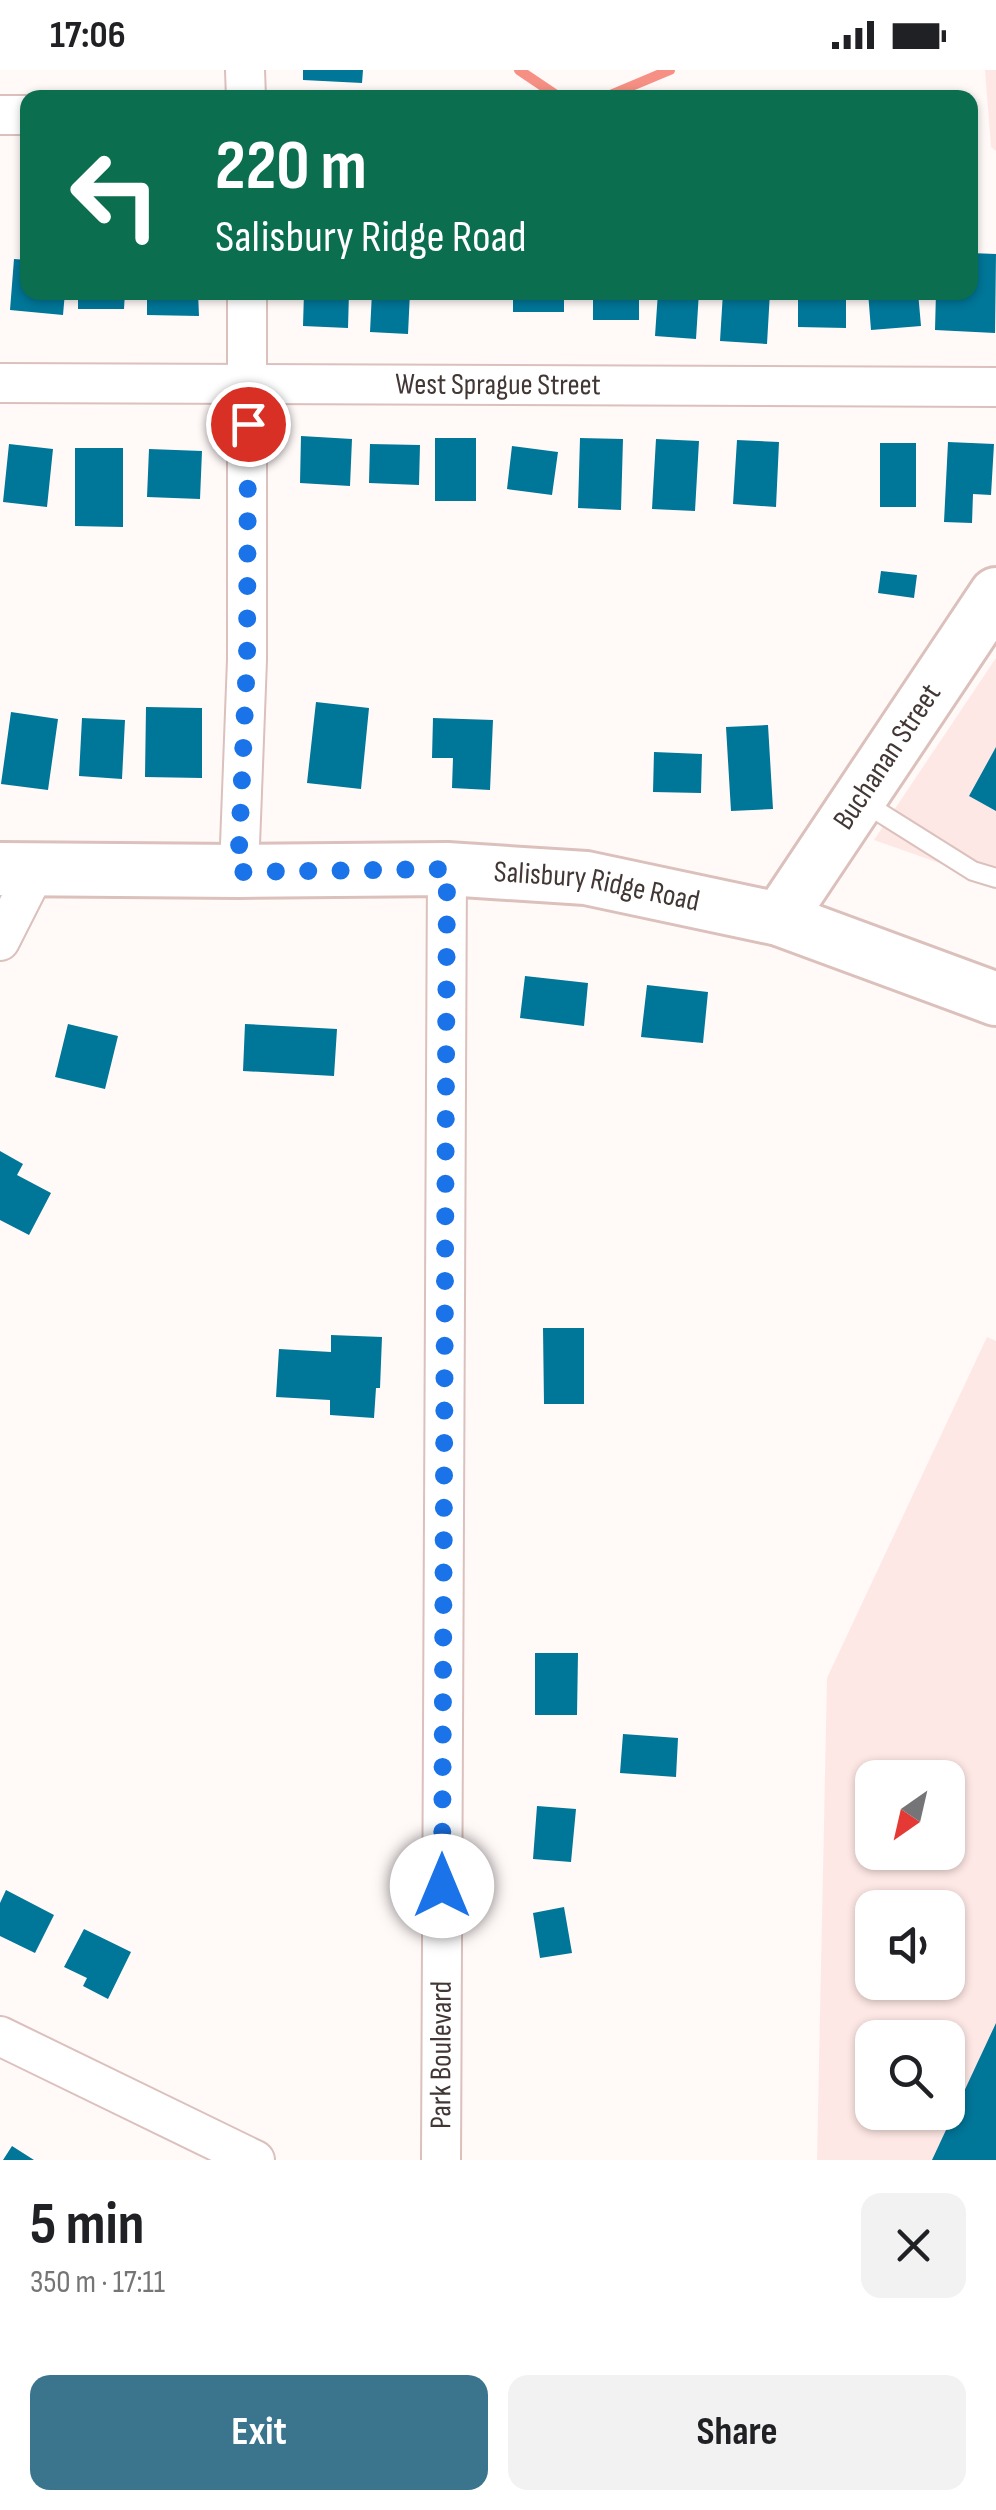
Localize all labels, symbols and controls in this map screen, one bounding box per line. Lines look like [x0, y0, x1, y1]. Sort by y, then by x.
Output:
text: 17:06 [50, 13, 126, 58]
text: 220 m [215, 125, 367, 209]
icon: left [50, 130, 180, 260]
text: Salisbury Ridge Road [215, 210, 527, 265]
street label: West Sprague Street [395, 367, 601, 403]
pin [206, 382, 291, 467]
icon: arrive [221, 397, 276, 452]
street label: Buchanan Street [826, 677, 949, 837]
street label: Salisbury Ridge Road [493, 854, 703, 920]
north arrow [855, 1760, 965, 1870]
map controls [855, 1760, 965, 2130]
position arrow [390, 1834, 494, 1938]
button: sound [855, 1890, 965, 2000]
street label: Park Boulevard [423, 1981, 460, 2129]
button: search [855, 2020, 965, 2130]
text: 5 min [30, 2189, 144, 2261]
button: close [861, 2193, 966, 2298]
text: 350 m · 17:11 [30, 2263, 165, 2302]
button: Exit [30, 2375, 488, 2490]
button: Share [508, 2375, 966, 2490]

